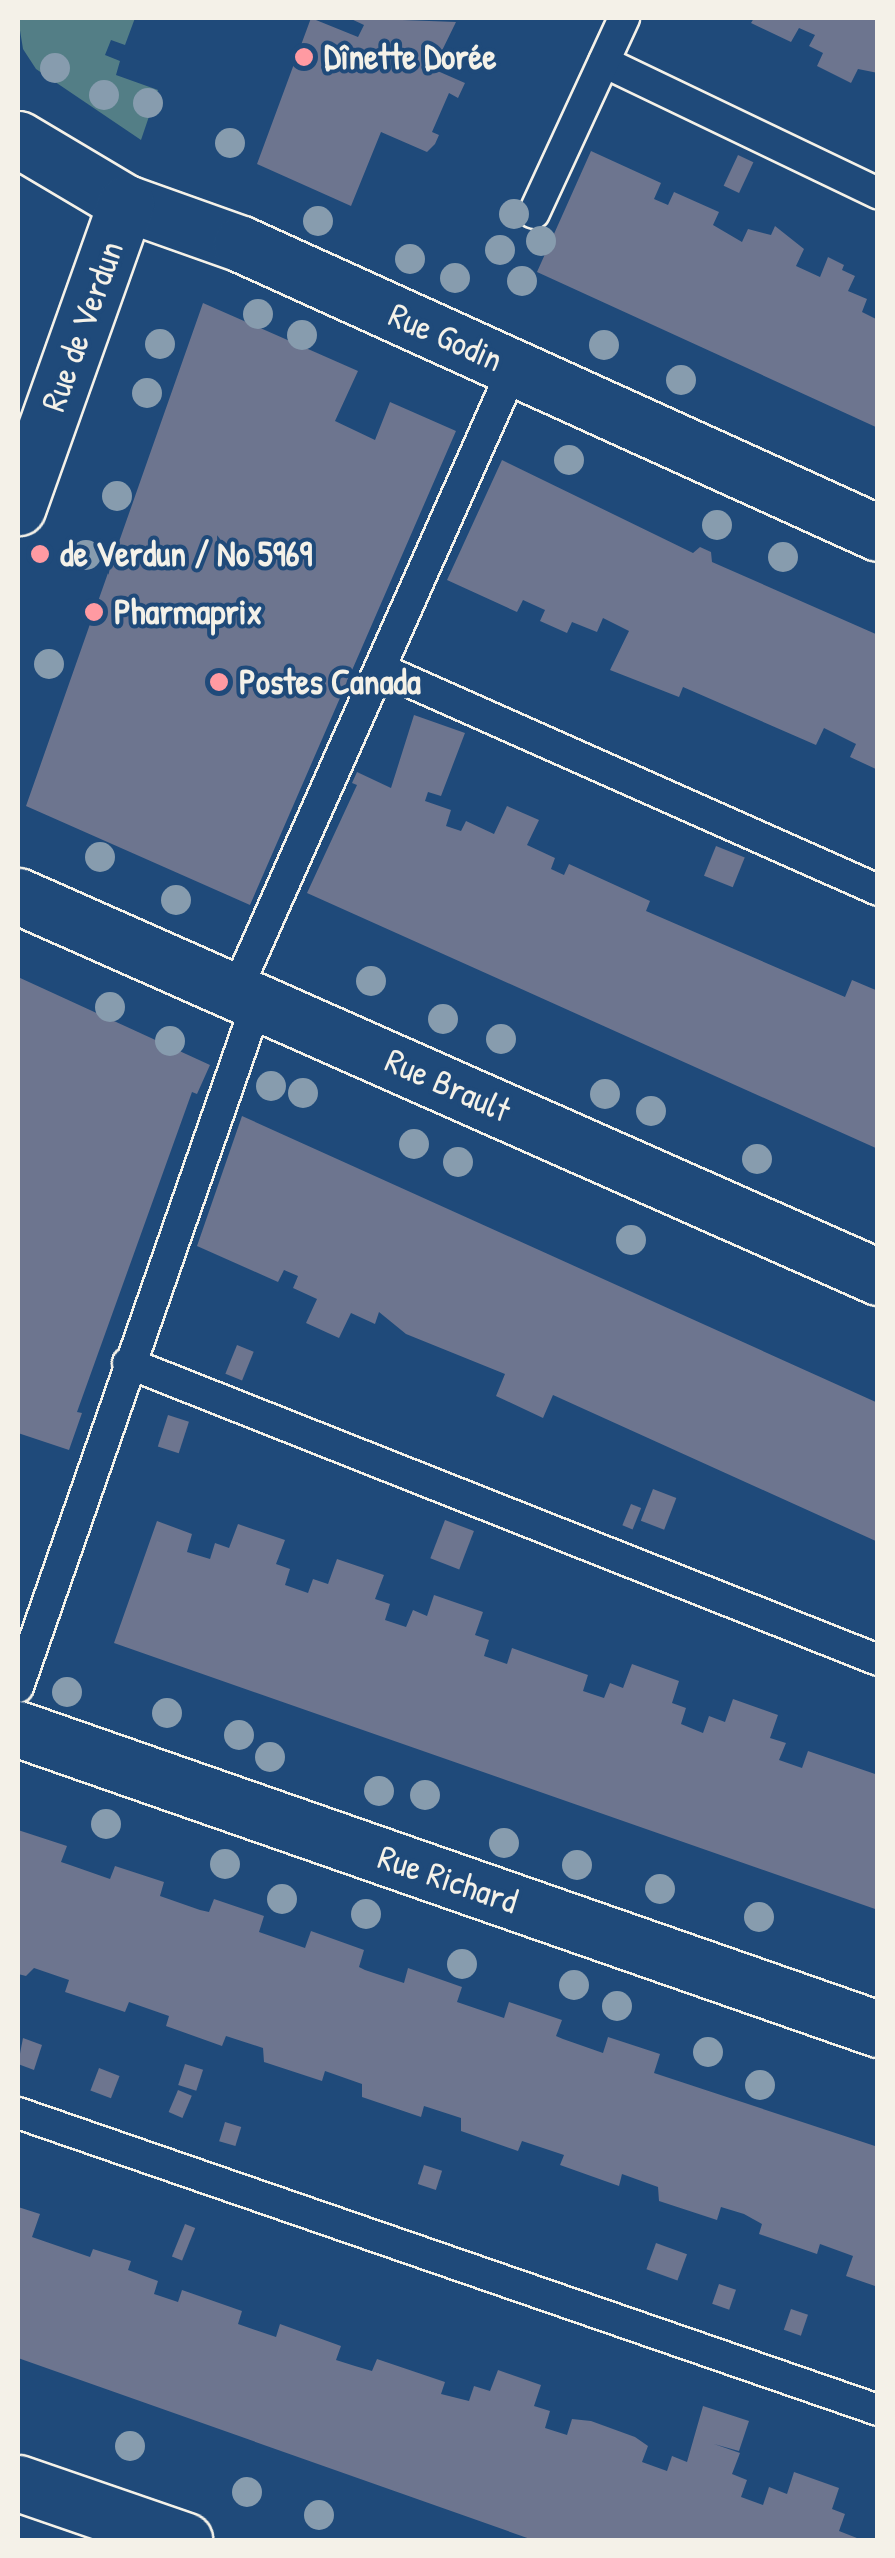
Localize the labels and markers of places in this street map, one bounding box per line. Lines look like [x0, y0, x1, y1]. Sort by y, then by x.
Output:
place label: Dînette Dorée [324, 36, 496, 78]
marker: Dînette Dorée [293, 46, 315, 68]
place label: de Verdun / No 5969 [60, 533, 312, 575]
marker: de Verdun / No 5969 [29, 543, 51, 565]
place label: Pharmaprix [114, 591, 262, 633]
marker: Pharmaprix [83, 601, 105, 623]
place label: Postes Canada [239, 661, 421, 703]
marker: Postes Canada [208, 671, 230, 693]

